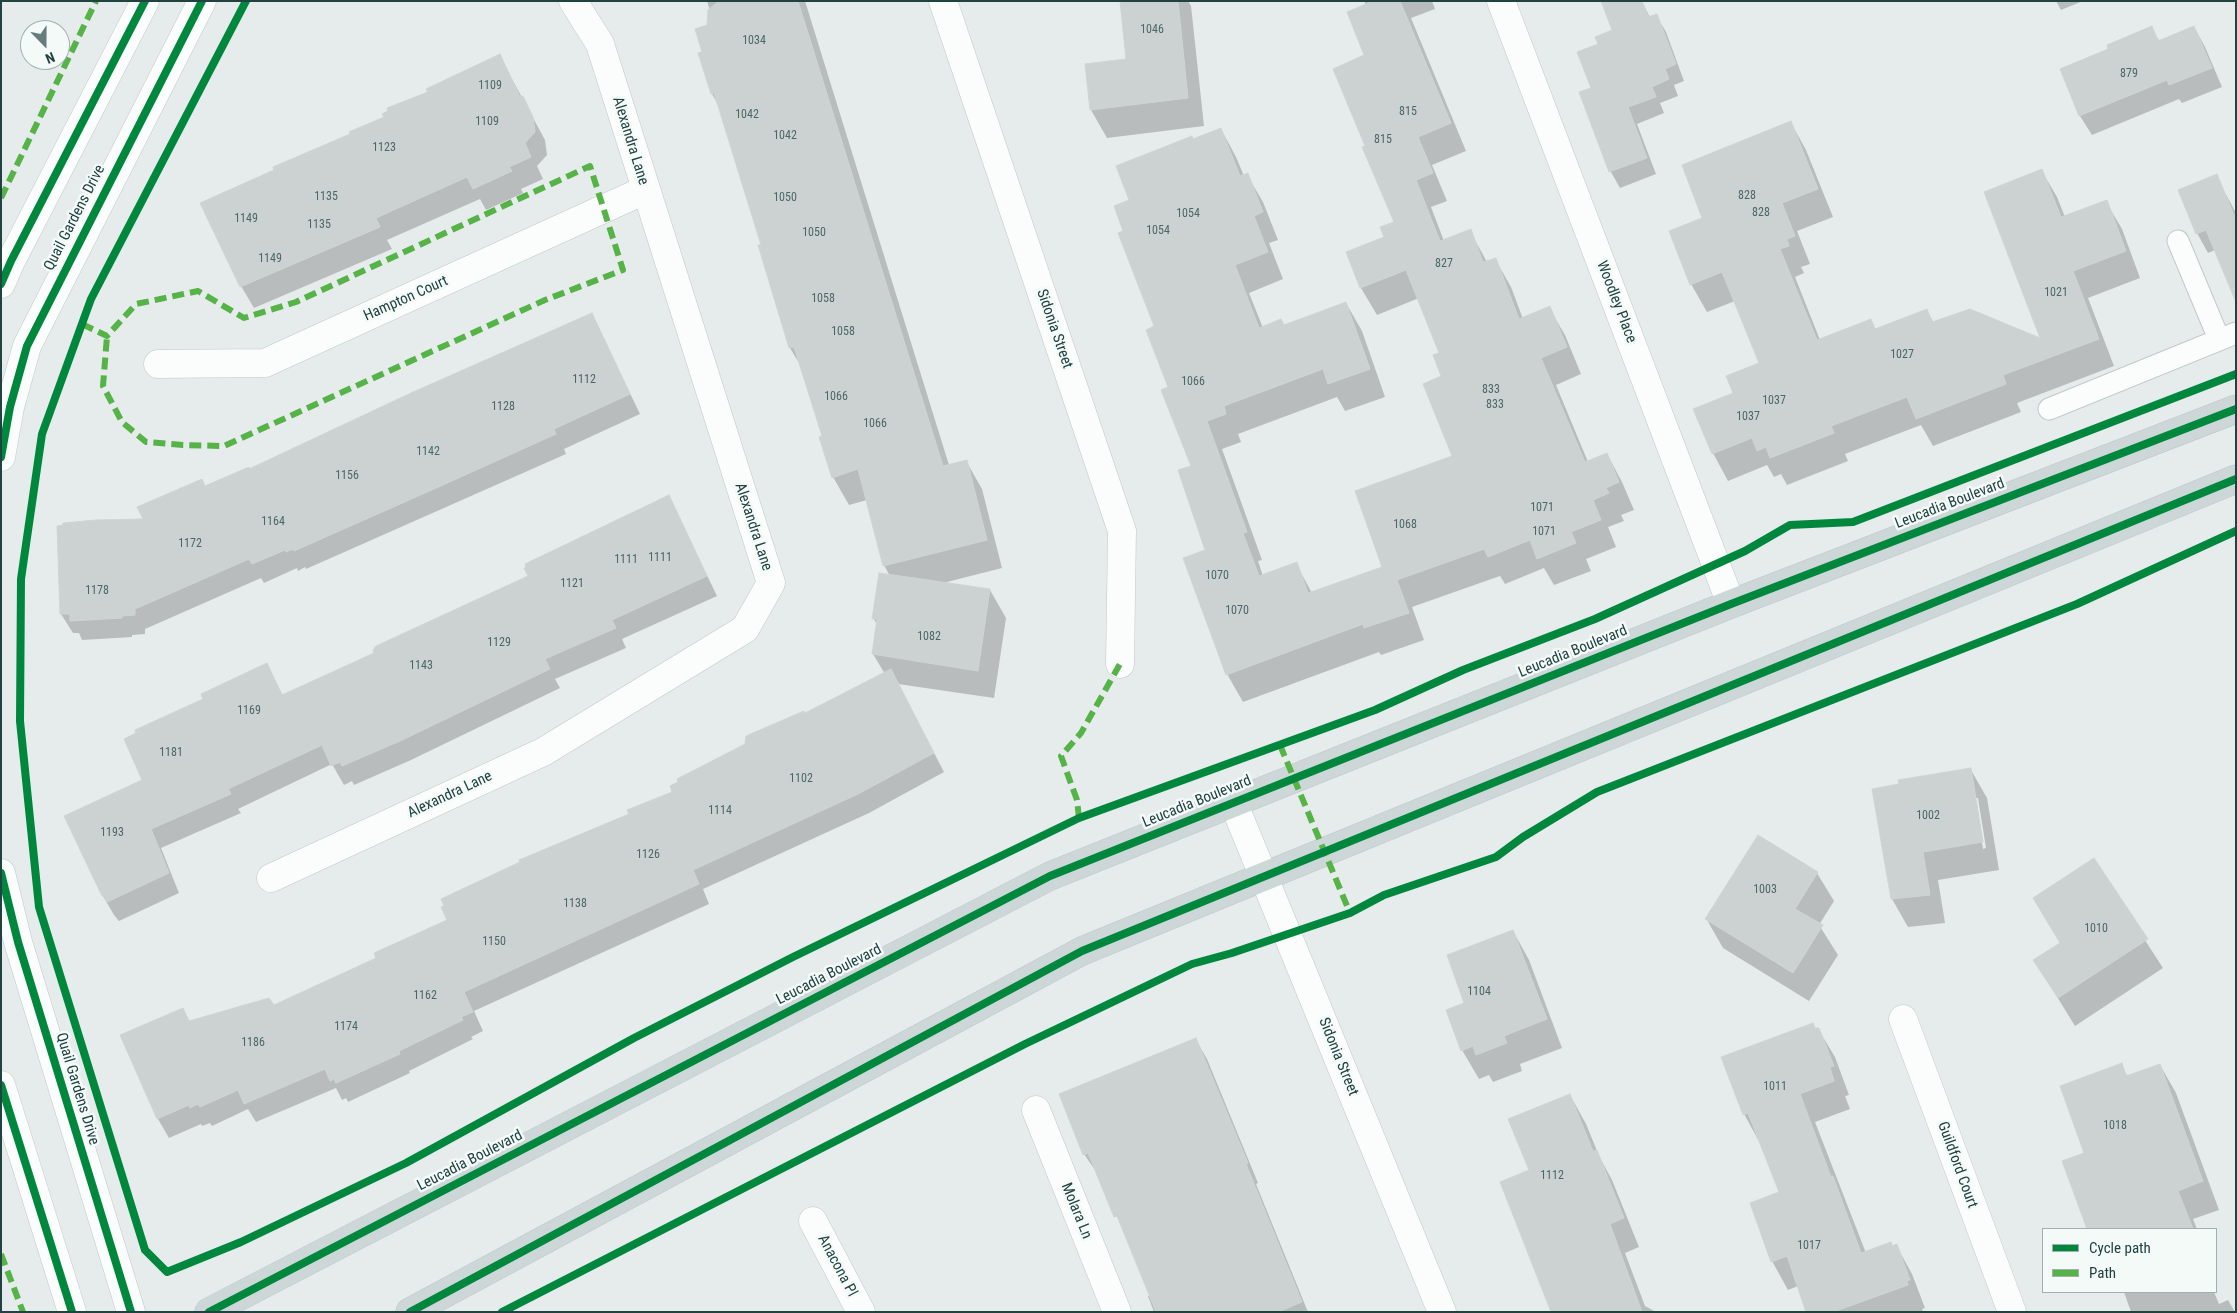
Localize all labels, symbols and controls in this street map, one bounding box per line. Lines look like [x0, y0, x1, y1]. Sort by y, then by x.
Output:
north arrow [20, 20, 70, 70]
house number: 1046 [1140, 23, 1164, 37]
house number: 1034 [742, 34, 766, 48]
text: N [43, 49, 57, 67]
house number: 879 [2120, 67, 2138, 81]
house number: 1109 [478, 79, 502, 93]
street label: Alexandra Lane [608, 95, 652, 187]
house number: 815 [1399, 105, 1417, 119]
house number: 1042 [735, 108, 759, 122]
house number: 1109 [475, 115, 499, 129]
house number: 1042 [773, 129, 797, 143]
house number: 815 [1374, 133, 1392, 147]
house number: 1123 [372, 141, 396, 155]
street label: Quail Gardens Drive [41, 162, 109, 274]
house number: 828 [1738, 189, 1756, 203]
house number: 1135 [314, 190, 338, 204]
house number: 1050 [773, 191, 797, 205]
house number: 828 [1752, 206, 1770, 220]
house number: 1054 [1176, 207, 1200, 221]
house number: 1149 [234, 212, 258, 226]
house number: 1135 [307, 218, 331, 232]
house number: 1054 [1146, 224, 1170, 238]
house number: 1050 [802, 226, 826, 240]
house number: 1149 [258, 252, 282, 266]
house number: 827 [1435, 257, 1453, 271]
street label: Woodley Place [1592, 258, 1640, 346]
street label: Hampton Court [361, 272, 451, 326]
house number: 1021 [2044, 286, 2068, 300]
street label: Sidonia Street [1032, 287, 1076, 371]
house number: 1058 [811, 292, 835, 306]
house number: 1058 [831, 325, 855, 339]
house number: 1027 [1890, 348, 1914, 362]
house number: 1112 [572, 373, 596, 387]
house number: 1066 [1181, 375, 1205, 389]
house number: 833 [1482, 383, 1500, 397]
house number: 1066 [824, 390, 848, 404]
house number: 1037 [1762, 394, 1786, 408]
house number: 833 [1486, 398, 1504, 412]
house number: 1128 [491, 400, 515, 414]
house number: 1037 [1736, 410, 1760, 424]
house number: 1066 [863, 417, 887, 431]
house number: 1142 [416, 445, 440, 459]
house number: 1156 [335, 469, 359, 483]
street label: Leucadia Boulevard [1893, 475, 2007, 533]
street label: Alexandra Lane [730, 481, 776, 573]
house number: 1071 [1530, 501, 1554, 515]
house number: 1164 [261, 515, 285, 529]
house number: 1068 [1393, 518, 1417, 532]
house number: 1071 [1532, 525, 1556, 539]
house number: 1172 [178, 537, 202, 551]
house number: 1111 [648, 551, 672, 565]
house number: 1111 [614, 553, 638, 567]
house number: 1070 [1205, 569, 1229, 583]
house number: 1121 [560, 577, 584, 591]
house number: 1178 [85, 584, 109, 598]
house number: 1070 [1225, 604, 1249, 618]
street label: Leucadia Boulevard [1516, 622, 1630, 682]
house number: 1082 [917, 630, 941, 644]
house number: 1129 [487, 636, 511, 650]
house number: 1143 [409, 659, 433, 673]
house number: 1169 [237, 704, 261, 718]
house number: 1181 [159, 746, 183, 760]
street label: Alexandra Lane [405, 768, 495, 822]
house number: 1102 [789, 772, 813, 786]
street label: Leucadia Boulevard [1140, 772, 1254, 832]
house number: 1114 [708, 804, 732, 818]
house number: 1002 [1916, 809, 1940, 823]
house number: 1193 [100, 826, 124, 840]
house number: 1126 [636, 848, 660, 862]
house number: 1003 [1753, 883, 1777, 897]
house number: 1138 [563, 897, 587, 911]
house number: 1010 [2084, 922, 2108, 936]
house number: 1150 [482, 935, 506, 949]
street label: Leucadia Boulevard [773, 941, 885, 1009]
house number: 1104 [1467, 985, 1491, 999]
house number: 1162 [413, 989, 437, 1003]
street label: Sidonia Street [1314, 1015, 1362, 1099]
house number: 1174 [334, 1020, 358, 1034]
street label: Quail Gardens Drive [51, 1031, 103, 1147]
house number: 1186 [241, 1036, 265, 1050]
house number: 1011 [1763, 1080, 1787, 1094]
street label: Guildford Court [1933, 1119, 1981, 1211]
house number: 1018 [2103, 1119, 2127, 1133]
street label: Leucadia Boulevard [414, 1127, 526, 1195]
house number: 1112 [1540, 1169, 1564, 1183]
street label: Molara Ln [1057, 1180, 1095, 1242]
legend [2042, 1228, 2217, 1293]
street label: Anacona Pl [813, 1232, 861, 1300]
house number: 1017 [1797, 1239, 1821, 1253]
text: Cycle path [2089, 1239, 2151, 1257]
text: Path [2089, 1264, 2116, 1282]

